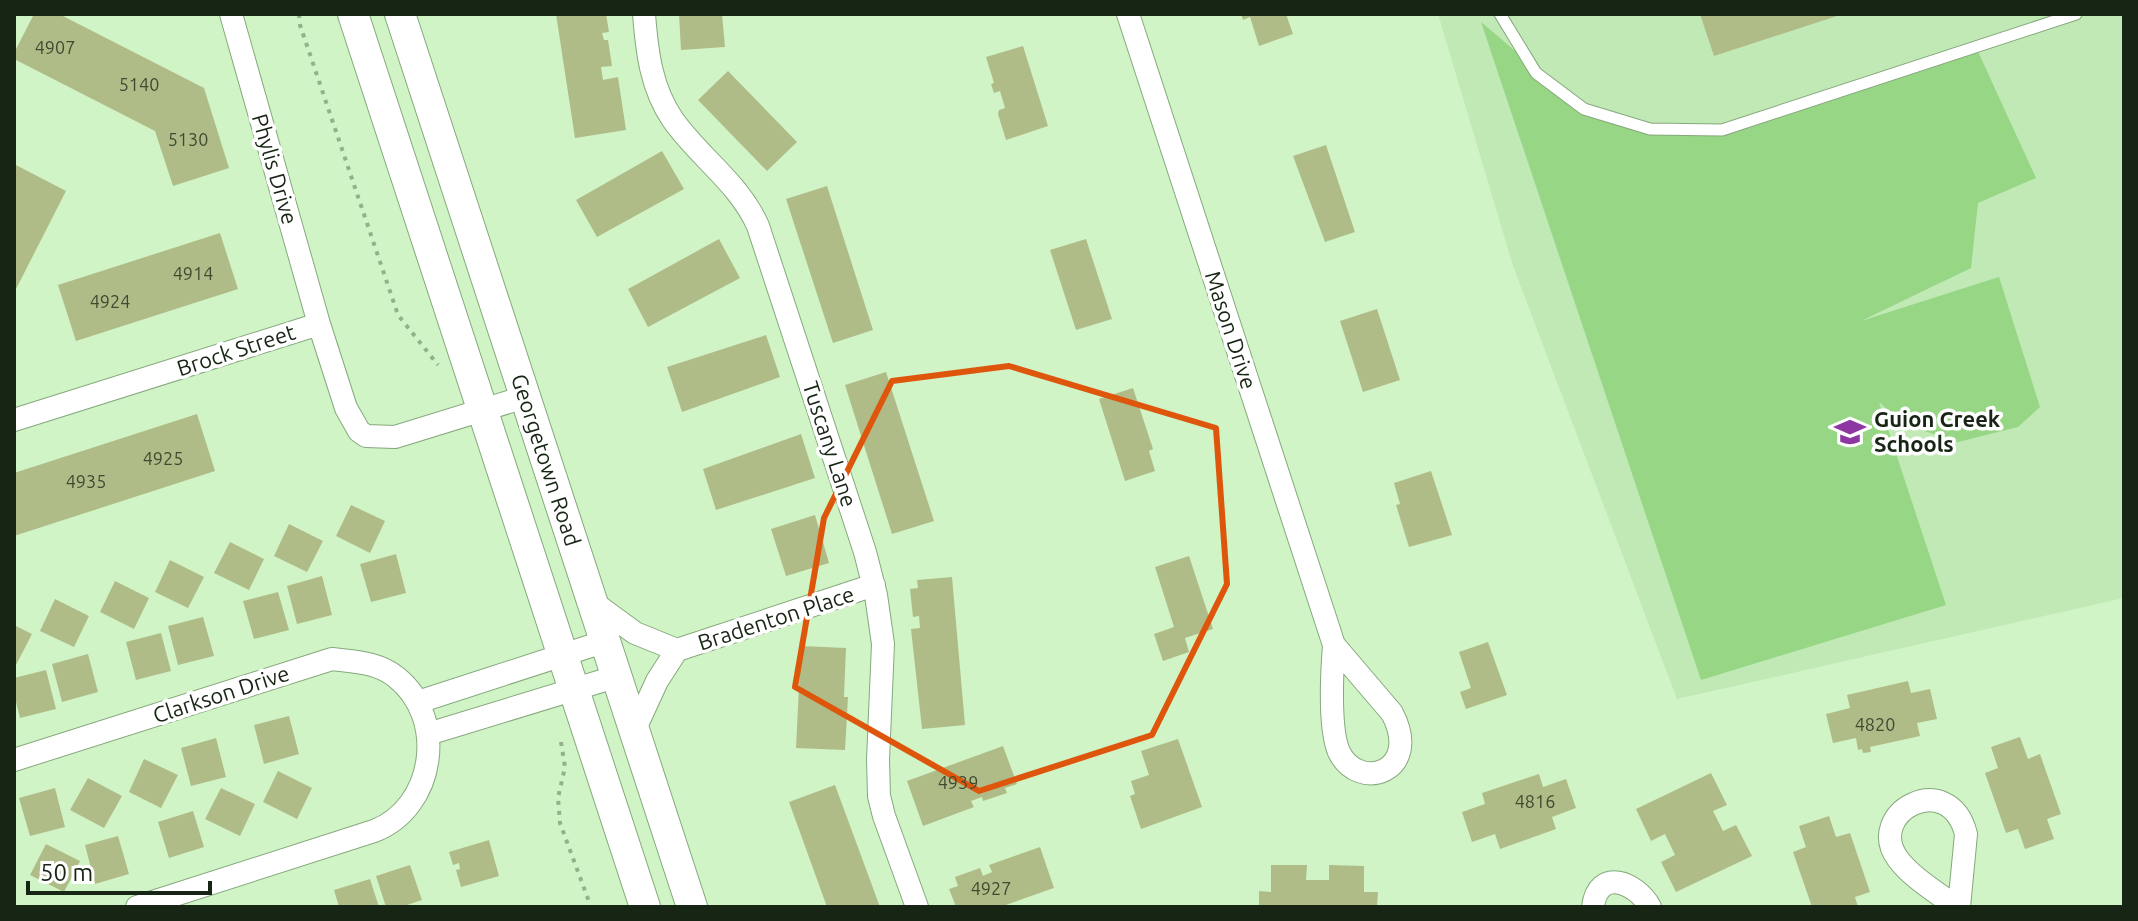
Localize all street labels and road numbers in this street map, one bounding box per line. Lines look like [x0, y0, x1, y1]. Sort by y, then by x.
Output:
street label: Phylis Drive [248, 111, 303, 227]
street label: Mason Drive [1201, 268, 1262, 392]
street label: Brock Street [174, 319, 299, 380]
street label: Georgetown Road [507, 371, 586, 549]
street label: Tuscany Lane [798, 378, 863, 510]
street label: Bradenton Place [695, 580, 857, 655]
street label: Clarkson Drive [149, 660, 292, 727]

